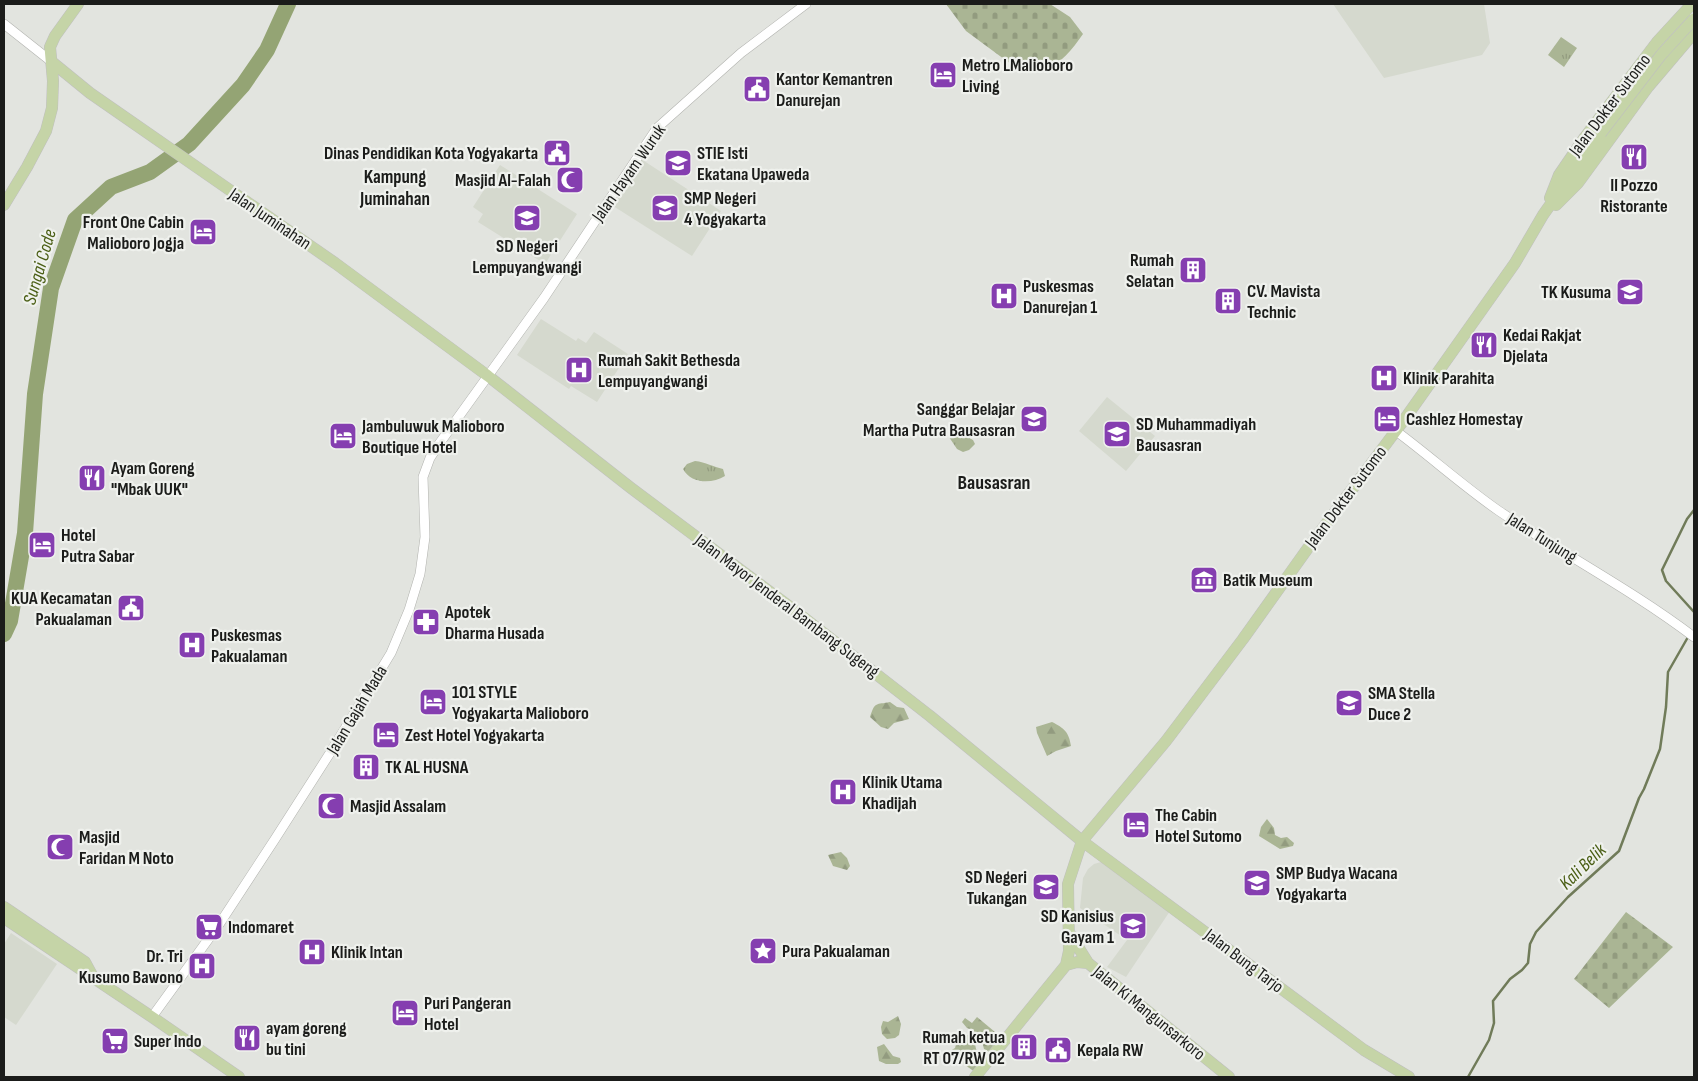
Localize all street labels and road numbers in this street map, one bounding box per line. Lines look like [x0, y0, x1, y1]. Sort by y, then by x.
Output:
street label: Jalan Dokter Sutomo [1564, 50, 1655, 161]
street label: Jalan Hayam Wuruk [587, 120, 670, 227]
street label: Jalan Juminahan [224, 183, 315, 254]
street label: Jalan Dokter Sutomo [1300, 442, 1391, 553]
street label: Jalan Tunjung [1502, 508, 1581, 568]
street label: Jalan Mayor Jenderal Bambang Sugeng [690, 529, 883, 682]
street label: Jalan Gajah Mada [322, 662, 392, 759]
street label: Jalan Bung Tarjo [1199, 924, 1288, 998]
street label: Jalan Ki Mangunsarkoro [1088, 961, 1209, 1065]

